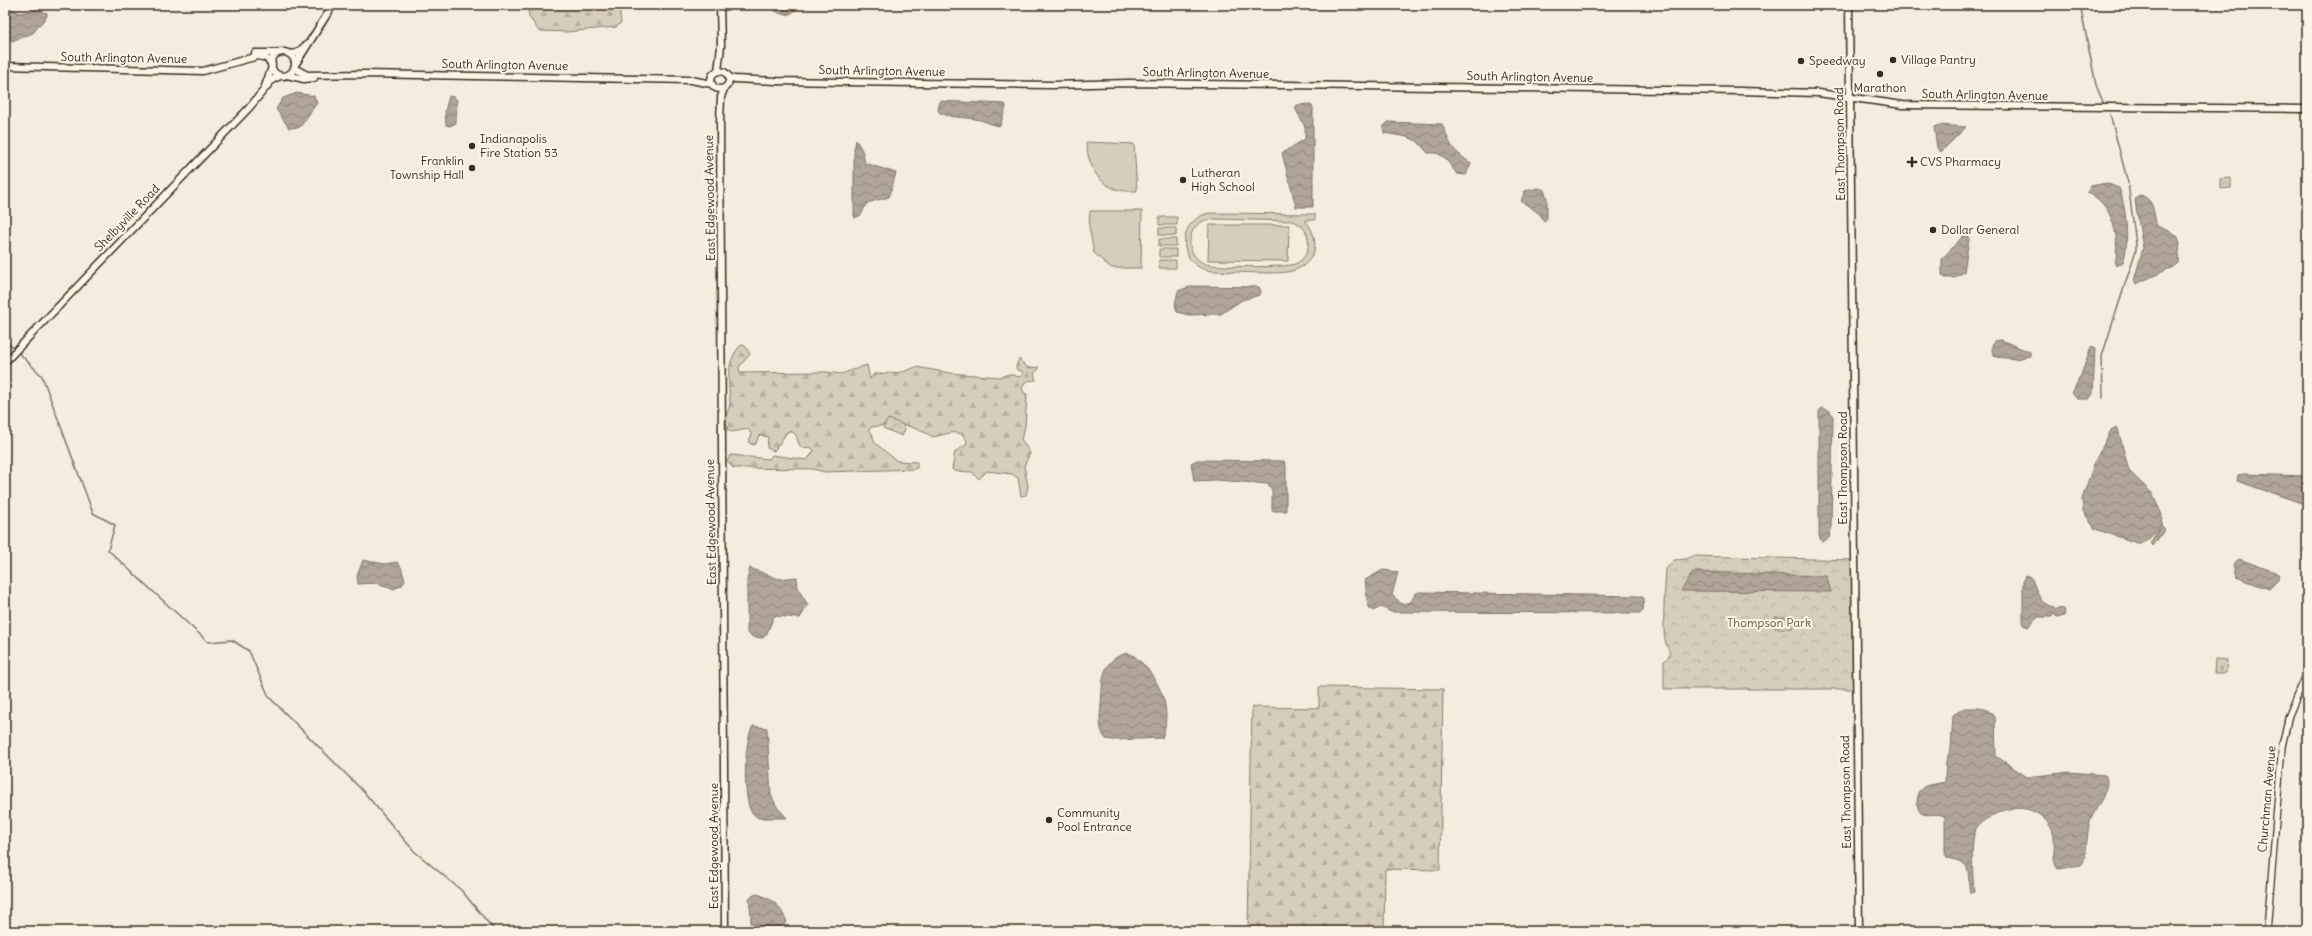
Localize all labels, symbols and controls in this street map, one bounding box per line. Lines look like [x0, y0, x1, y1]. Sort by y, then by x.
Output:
street label: South Arlington Avenue [61, 49, 187, 66]
place label: Village Pantry [1901, 52, 1976, 67]
place label: Speedway [1809, 53, 1866, 68]
marker: Village Pantry [1888, 55, 1898, 65]
street label: South Arlington Avenue [442, 56, 568, 73]
marker: Speedway [1796, 56, 1806, 66]
street label: South Arlington Avenue [819, 62, 945, 79]
street label: South Arlington Avenue [1143, 64, 1269, 81]
street label: South Arlington Avenue [1467, 68, 1593, 85]
marker: Marathon [1875, 69, 1885, 79]
place label: Marathon [1854, 80, 1906, 95]
street label: South Arlington Avenue [1922, 86, 2048, 103]
street label: East Thompson Road [1831, 87, 1848, 201]
place label: Indianapolis Fire Station 53 [480, 131, 558, 160]
street label: East Edgewood Avenue [701, 135, 718, 261]
marker: Indianapolis Fire Station 53 [467, 141, 477, 151]
place label: Franklin Township Hall [390, 153, 464, 182]
place label: CVS Pharmacy [1920, 154, 2001, 169]
marker: CVS Pharmacy [1907, 157, 1917, 167]
marker: Franklin Township Hall [467, 163, 477, 173]
place label: Lutheran High School [1191, 165, 1255, 194]
marker: Lutheran High School [1178, 175, 1188, 185]
street label: Shelbyville Road [91, 181, 162, 254]
place label: Dollar General [1941, 222, 2019, 237]
marker: Dollar General [1928, 225, 1938, 235]
street label: East Thompson Road [1835, 411, 1850, 525]
street label: East Edgewood Avenue [702, 459, 719, 585]
park label: Thompson Park [1727, 615, 1811, 630]
street label: East Thompson Road [1837, 735, 1854, 849]
street label: Churchman Avenue [2254, 745, 2279, 853]
street label: East Edgewood Avenue [706, 783, 721, 909]
place label: Community Pool Entrance [1057, 805, 1132, 834]
marker: Community Pool Entrance [1044, 815, 1054, 825]

